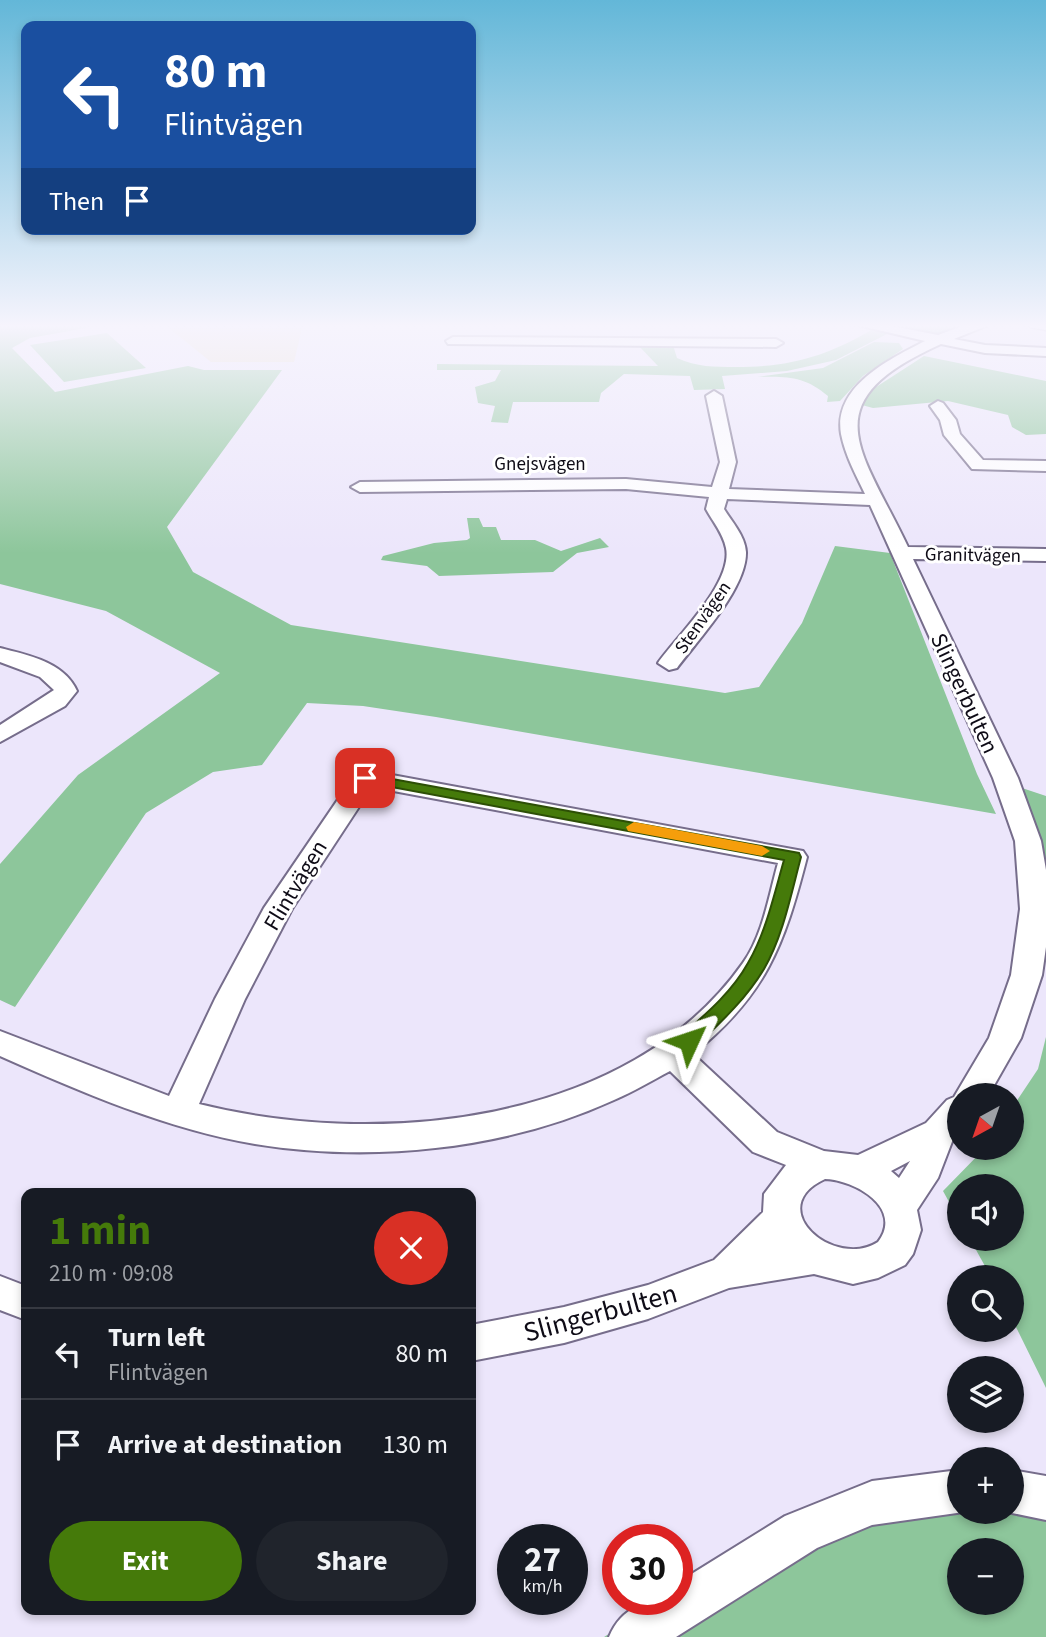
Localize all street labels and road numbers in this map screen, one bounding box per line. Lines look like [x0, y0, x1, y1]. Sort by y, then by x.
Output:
street label: Gnejsvägen [494, 451, 586, 478]
street label: Granitvägen [925, 541, 1021, 570]
street label: Stenvägen [668, 576, 738, 660]
street label: Slingerbulten [922, 628, 1007, 759]
street label: Flintvägen [255, 834, 335, 937]
street label: Slingerbulten [519, 1273, 682, 1353]

